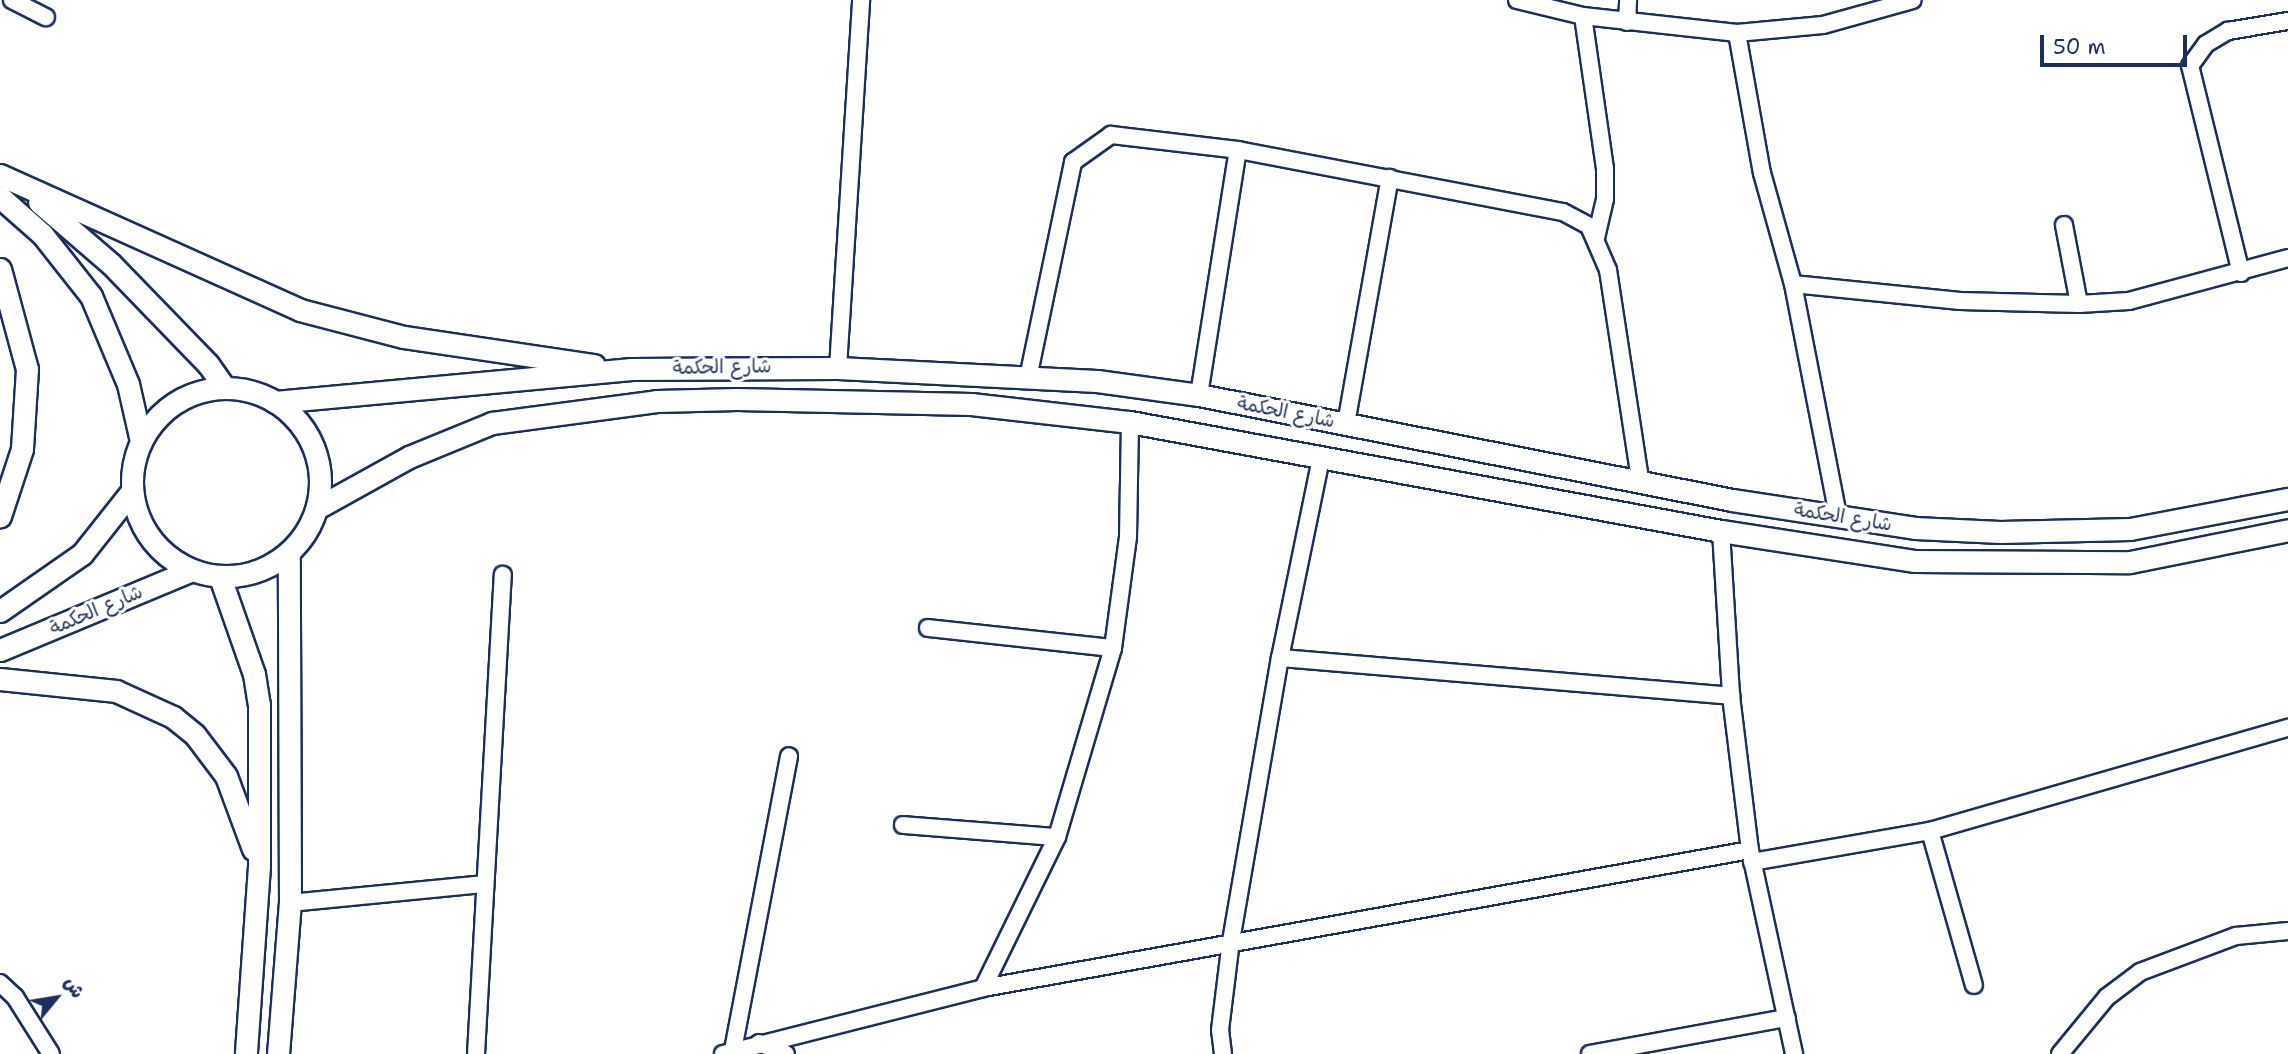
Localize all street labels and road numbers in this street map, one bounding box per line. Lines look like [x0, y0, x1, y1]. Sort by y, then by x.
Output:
street label: شارع الحكمة [672, 355, 772, 379]
street label: شارع الحكمة [1235, 391, 1337, 433]
street label: شارع الحكمة [1792, 498, 1894, 536]
street label: شارع الحكمة [46, 580, 146, 640]

